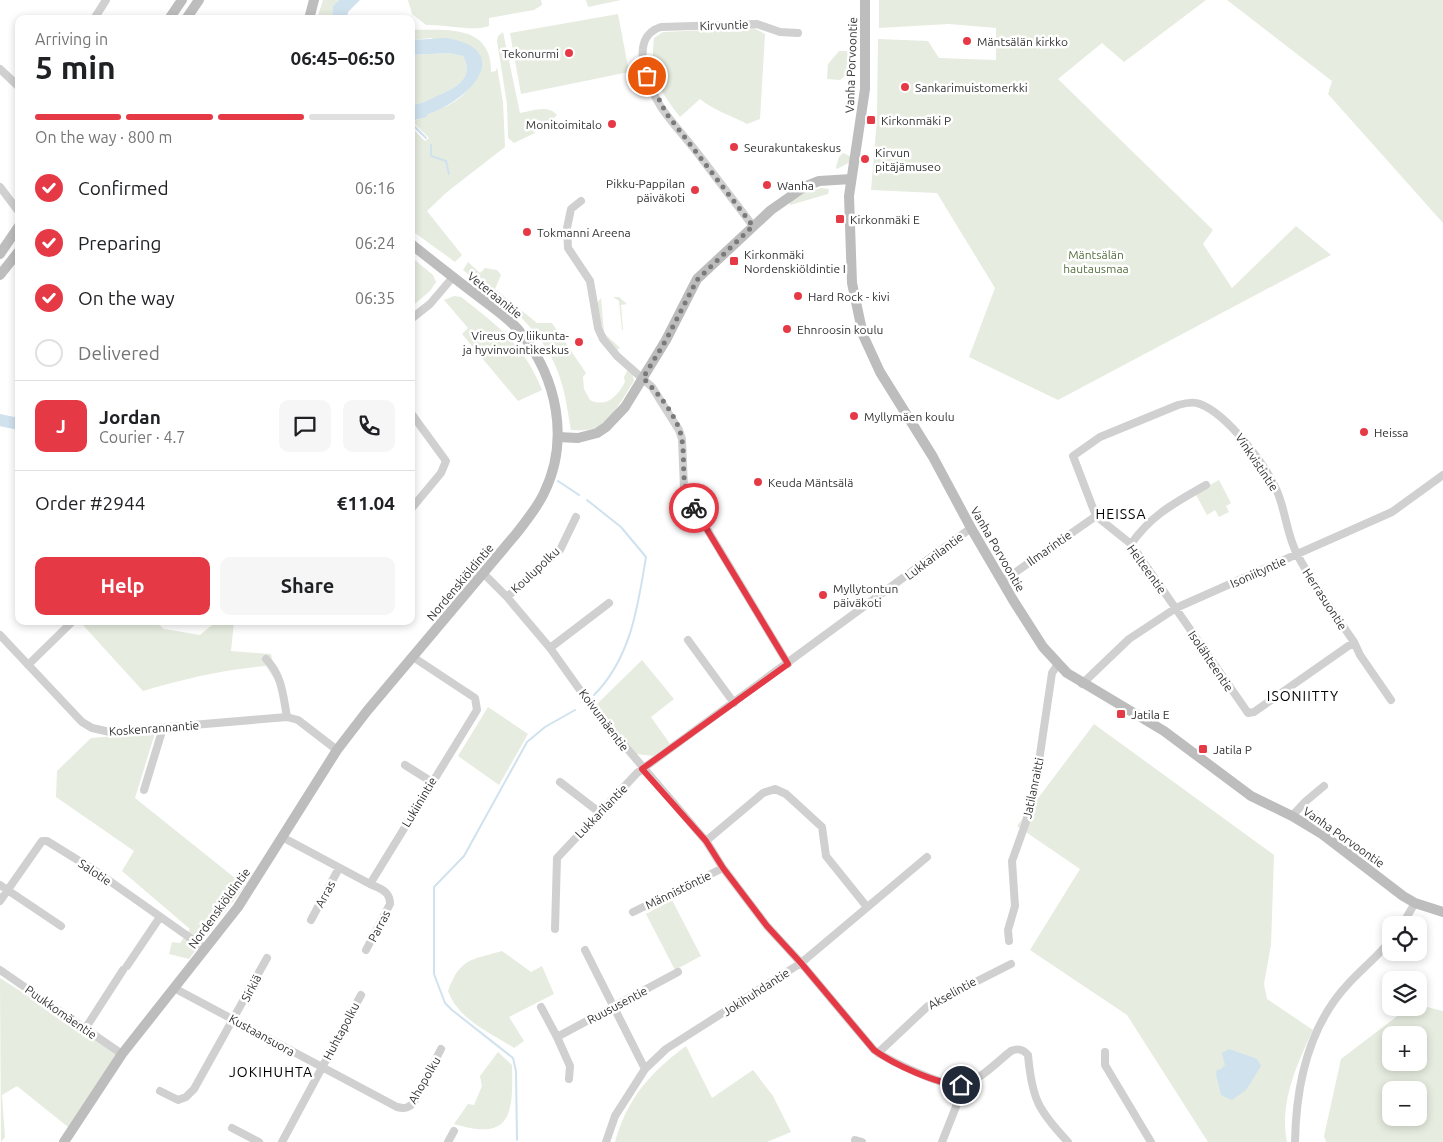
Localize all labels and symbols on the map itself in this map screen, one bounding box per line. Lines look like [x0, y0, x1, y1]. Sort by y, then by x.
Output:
street label: Vanha Porvoontie [843, 17, 859, 113]
street label: Kirvuntie [699, 18, 749, 32]
marker: Mäntsälän kirkko [961, 35, 973, 47]
place label: Mäntsälän kirkko [977, 35, 1068, 48]
place label: Tekonurmi [502, 47, 559, 60]
marker: Tekonurmi [563, 47, 575, 59]
pin [626, 55, 668, 97]
marker: Sankarimuistomerkki [899, 81, 911, 93]
place label: Sankarimuistomerkki [915, 81, 1028, 94]
marker: Kirkonmäki P [865, 114, 877, 126]
place label: Kirkonmäki P [881, 114, 951, 127]
place label: Monitoimitalo [526, 118, 602, 131]
marker: Monitoimitalo [606, 118, 618, 130]
marker: Seurakuntakeskus [728, 141, 740, 153]
place label: Seurakuntakeskus [744, 141, 841, 154]
place label: Kirvun pitäjämuseo [875, 146, 941, 173]
marker: Kirvun pitäjämuseo [859, 153, 871, 165]
place label: Pikku-Pappilan päiväkoti [606, 177, 685, 204]
marker: Wanha [761, 179, 773, 191]
place label: Wanha [777, 179, 814, 192]
marker: Pikku-Pappilan päiväkoti [689, 184, 701, 196]
marker: Kirkonmäki E [834, 213, 846, 225]
place label: Kirkonmäki E [850, 213, 920, 226]
marker: Tokmanni Areena [521, 226, 533, 238]
place label: Tokmanni Areena [537, 226, 631, 239]
place label: Kirkonmäki Nordenskiöldintie I [744, 248, 846, 275]
park label: Mäntsälän hautausmaa [1063, 248, 1129, 275]
marker: Kirkonmäki Nordenskiöldintie I [728, 255, 740, 267]
street label: Veteraanitie [465, 269, 525, 321]
marker: Hard Rock - kivi [792, 290, 804, 302]
place label: Hard Rock - kivi [808, 290, 890, 303]
marker: Ehnroosin koulu [781, 323, 793, 335]
place label: Ehnroosin koulu [797, 323, 883, 336]
place label: Vireus Oy liikunta- ja hyvinvointikeskus [462, 329, 570, 356]
marker: Vireus Oy liikunta- ja hyvinvointikeskus [573, 336, 585, 348]
marker: Myllymäen koulu [848, 410, 860, 422]
place label: Myllymäen koulu [864, 410, 955, 423]
marker: Heissa [1358, 426, 1370, 438]
place label: Heissa [1374, 426, 1409, 439]
street label: Vinkvistintie [1233, 431, 1281, 493]
marker: Keuda Mäntsälä [752, 476, 764, 488]
place label: Keuda Mäntsälä [768, 476, 853, 489]
courier [669, 483, 719, 533]
street label: Vanha Porvoontie [968, 504, 1028, 594]
district label: HEISSA [1096, 506, 1146, 522]
street label: Ilmarintie [1024, 528, 1074, 568]
street label: Lukkarilantie [902, 530, 966, 582]
street label: Nordenskiöldintie [424, 541, 496, 623]
street label: Helteentie [1125, 542, 1169, 596]
street label: Koulupolku [508, 544, 562, 596]
street label: Isoniityntie [1228, 554, 1288, 590]
street label: Herrasuontie [1300, 566, 1350, 632]
place label: Myllytontun päiväkoti [833, 582, 898, 609]
marker: Myllytontun päiväkoti [817, 589, 829, 601]
street label: Isolähteentie [1186, 628, 1236, 694]
street label: Koivumäentie [577, 687, 631, 753]
district label: ISONIITTY [1267, 688, 1339, 704]
marker: Jatila E [1115, 708, 1127, 720]
place label: Jatila E [1131, 708, 1170, 721]
street label: Koskenrannantie [108, 718, 200, 738]
marker: Jatila P [1197, 743, 1209, 755]
place label: Jatila P [1213, 743, 1252, 756]
street label: Jatilanraitti [1020, 756, 1046, 820]
street label: Lukiinintie [399, 775, 439, 829]
street label: Lukkarilantie [572, 782, 630, 840]
street label: Vanha Porvoontie [1301, 804, 1387, 870]
street label: Salotie [76, 856, 114, 888]
street label: Nordenskiöldintie [186, 865, 252, 951]
street label: Männistöntie [643, 869, 713, 911]
street label: Arras [313, 878, 337, 910]
street label: Parras [366, 908, 392, 944]
street label: Jokihuhdantie [720, 966, 792, 1018]
street label: Sirkiä [238, 972, 264, 1004]
street label: Akselintie [926, 974, 978, 1012]
street label: Puukkomäentie [23, 983, 99, 1041]
street label: Ruususentie [585, 984, 649, 1026]
street label: Huhtapolku [320, 1000, 362, 1062]
street label: Kustaansuora [227, 1012, 297, 1058]
street label: Ahopolku [405, 1054, 443, 1106]
district label: JOKIHUHTA [229, 1064, 313, 1080]
pin [940, 1064, 982, 1106]

